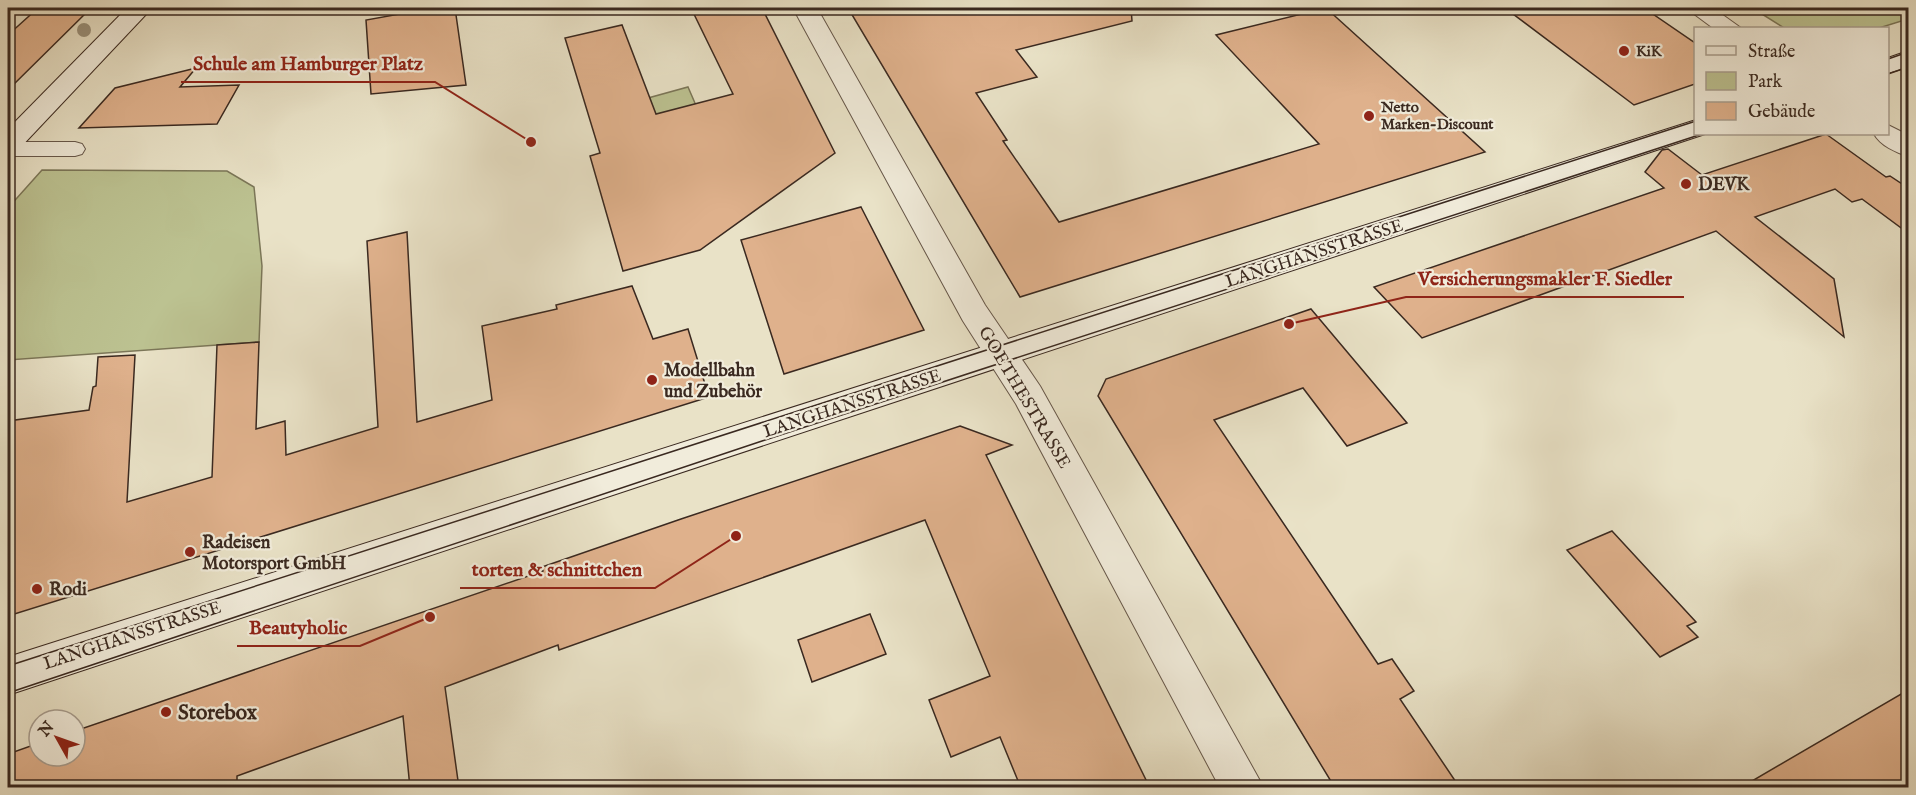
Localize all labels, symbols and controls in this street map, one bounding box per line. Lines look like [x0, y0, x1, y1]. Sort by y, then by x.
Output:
legend [1694, 27, 1889, 135]
text: Straße [1748, 41, 1795, 64]
place label: KiK [1636, 42, 1663, 61]
callout: Schule am Hamburger Platz [181, 44, 435, 82]
marker: KiK [1617, 44, 1631, 58]
text: Schule am Hamburger Platz [193, 52, 424, 77]
text: Park [1748, 71, 1783, 94]
place label: Netto Marken-Discount [1380, 98, 1494, 134]
text: Gebäude [1748, 101, 1815, 124]
marker: Netto Marken-Discount [1362, 109, 1376, 123]
place label: DEVK [1698, 174, 1750, 197]
marker: DEVK [1679, 177, 1693, 191]
street label: LANGHANSSTRASSE [1223, 215, 1406, 294]
callout: Versicherungsmakler F. Siedler [1406, 259, 1684, 297]
text: Versicherungsmakler F. Siedler [1417, 267, 1673, 292]
street label: GOETHESTRASSE [972, 323, 1075, 473]
place label: Modellbahn und Zubehör [664, 360, 762, 404]
street label: LANGHANSSTRASSE [761, 365, 944, 444]
marker: Modellbahn und Zubehör [645, 373, 659, 387]
place label: Radeisen Motorsport GmbH [202, 532, 347, 576]
marker: Radeisen Motorsport GmbH [183, 545, 197, 559]
callout: torten & schnittchen [460, 550, 655, 588]
text: torten & schnittchen [471, 558, 642, 583]
place label: Rodi [49, 579, 87, 602]
marker: Rodi [30, 582, 44, 596]
street label: LANGHANSSTRASSE [41, 597, 224, 676]
callout: Beautyholic [237, 608, 360, 646]
text: Beautyholic [249, 616, 348, 641]
place label: Storebox [178, 700, 258, 727]
marker: Storebox [159, 705, 173, 719]
north arrow [27, 708, 87, 768]
text: N [34, 718, 59, 742]

